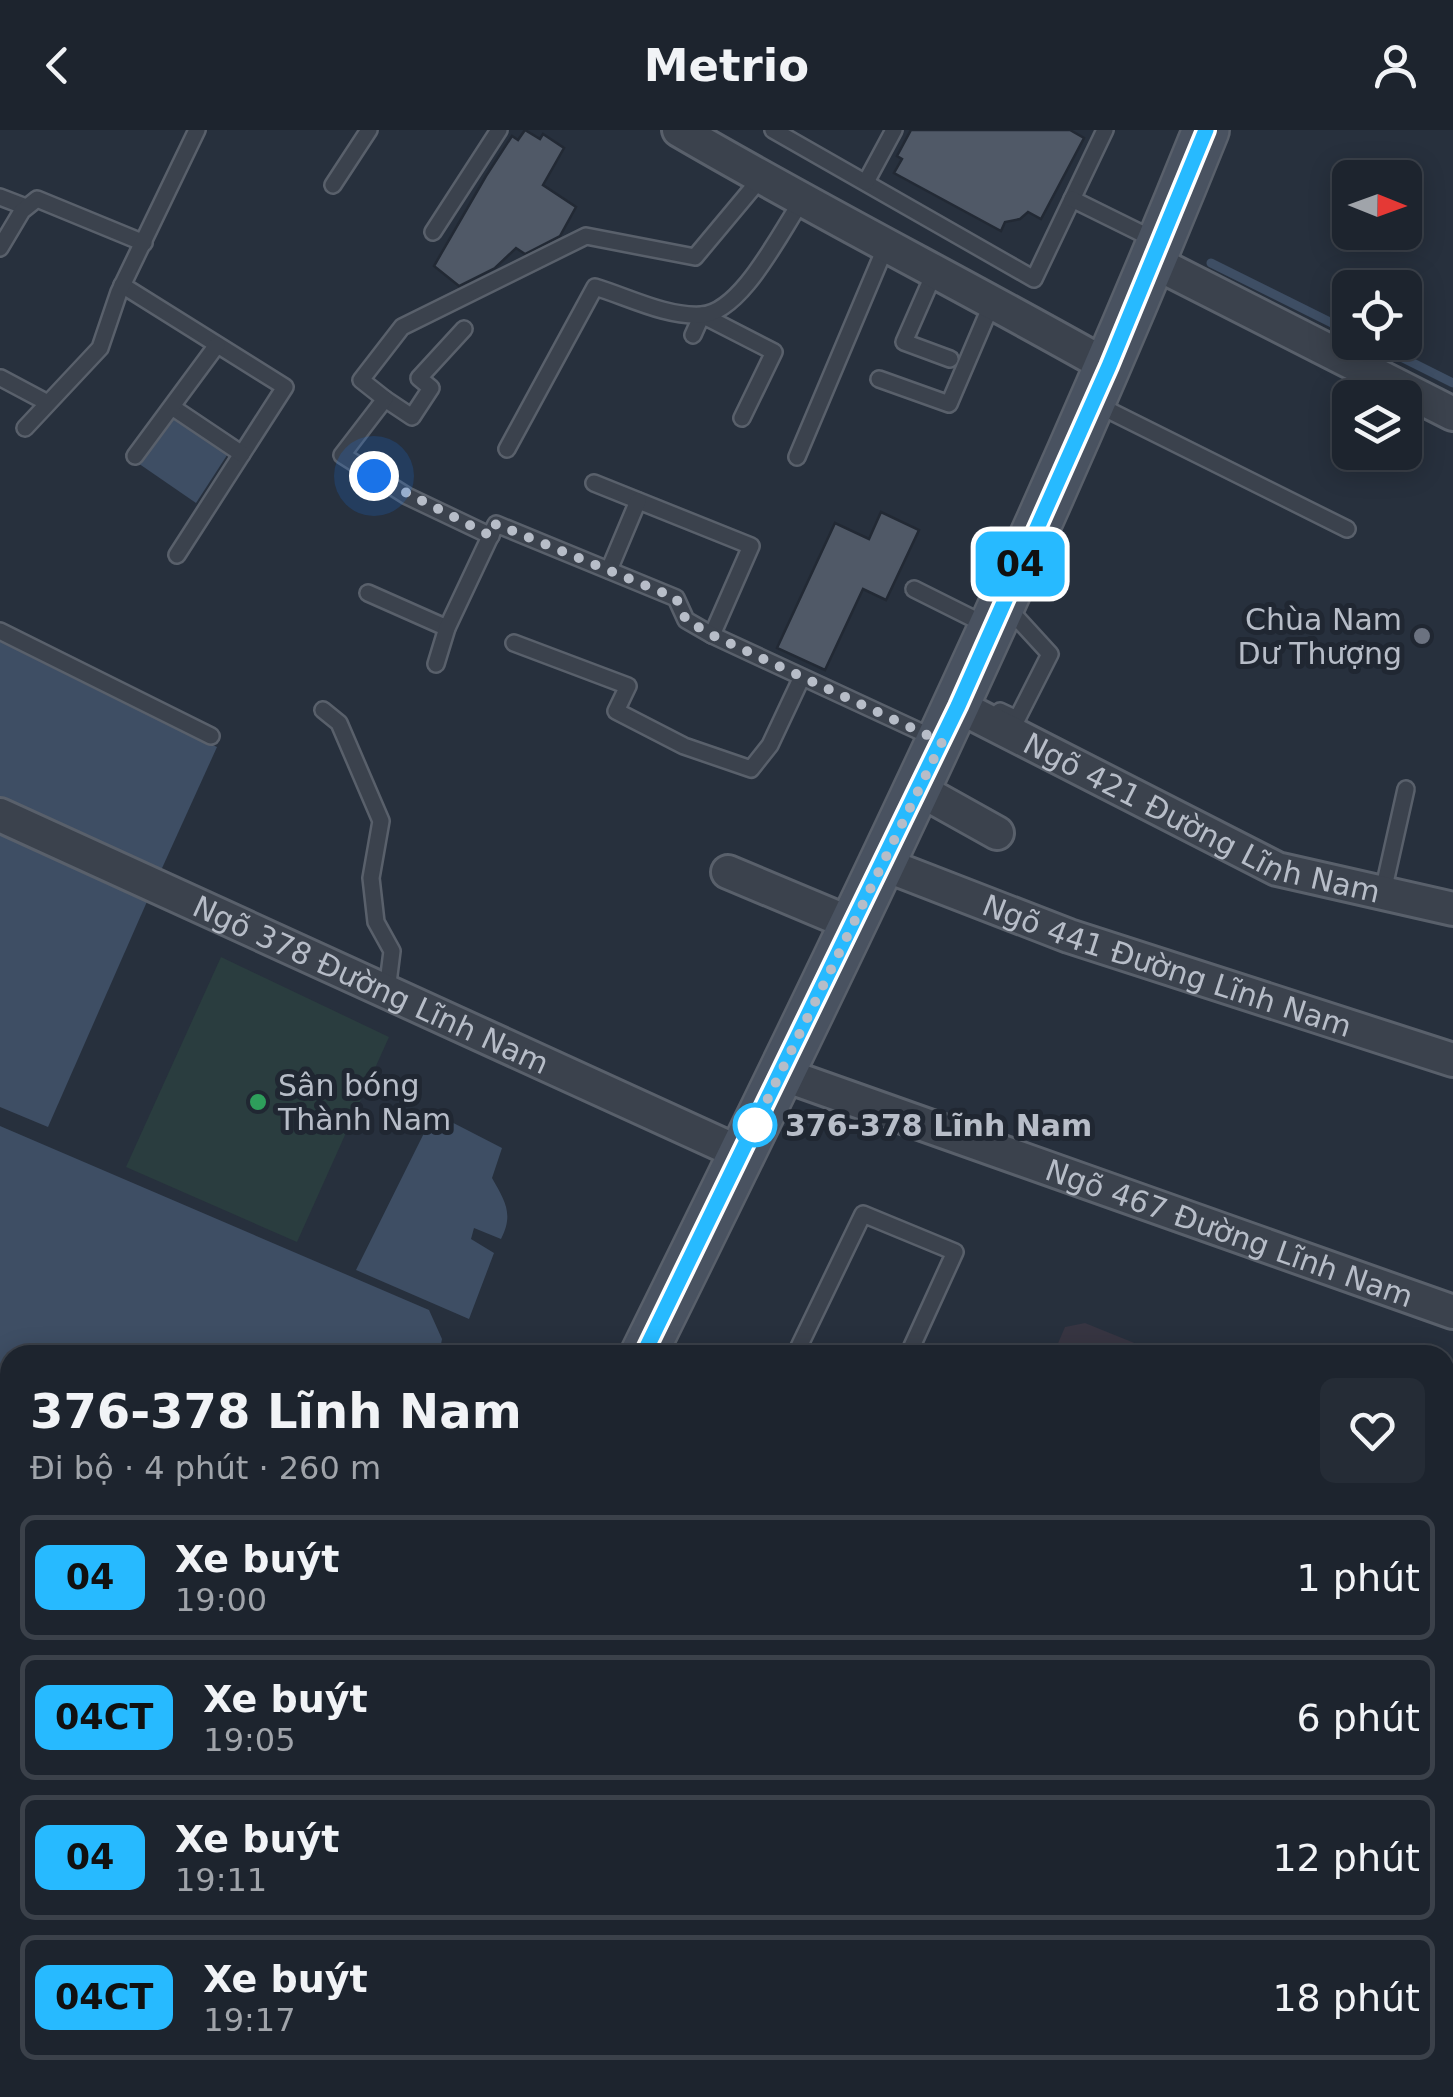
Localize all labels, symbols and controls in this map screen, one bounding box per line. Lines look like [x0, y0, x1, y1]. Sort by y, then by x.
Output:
icon: back [30, 38, 85, 93]
icon: person [1368, 38, 1423, 93]
text: Metrio [644, 39, 809, 92]
north arrow [1332, 160, 1422, 250]
map controls [1332, 160, 1422, 470]
button: locate [1332, 270, 1422, 360]
button: layers [1332, 380, 1422, 470]
your location [349, 451, 399, 501]
line badge: 04 [975, 532, 1065, 596]
text: 04 [996, 544, 1044, 584]
place label: Chùa Nam Dư Thượng [1238, 602, 1402, 671]
marker: Chùa Nam Dư Thượng [1411, 625, 1433, 647]
street label: Ngõ 421 Đường Lĩnh Nam [1018, 725, 1384, 909]
street label: Ngõ 441 Đường Lĩnh Nam [978, 887, 1356, 1044]
street label: Ngõ 378 Đường Lĩnh Nam [188, 888, 554, 1081]
place label: Sân bóng Thành Nam [277, 1068, 451, 1137]
marker: Sân bóng Thành Nam [247, 1091, 269, 1113]
marker: 376-378 Lĩnh Nam [734, 1104, 776, 1146]
place label: 376-378 Lĩnh Nam [785, 1108, 1092, 1143]
street label: Ngõ 467 Đường Lĩnh Nam [1041, 1152, 1418, 1314]
button: heart [1320, 1378, 1425, 1483]
text: 376-378 Lĩnh Nam [30, 1383, 522, 1439]
text: Đi bộ · 4 phút · 260 m [30, 1449, 381, 1487]
text: Xe buýt [175, 1537, 339, 1581]
text: 1 phút [1297, 1556, 1420, 1600]
text: 04 [66, 1557, 114, 1597]
text: 19:00 [175, 1581, 267, 1619]
text: Xe buýt [203, 1677, 368, 1721]
text: 6 phút [1297, 1696, 1420, 1740]
text: 04CT [55, 1697, 153, 1737]
text: 19:05 [203, 1721, 296, 1759]
text: Xe buýt [175, 1817, 339, 1861]
text: 12 phút [1272, 1836, 1420, 1880]
text: 04 [66, 1837, 114, 1877]
text: 19:11 [175, 1861, 267, 1899]
text: Xe buýt [203, 1957, 368, 2001]
text: 18 phút [1272, 1976, 1420, 2020]
text: 04CT [55, 1977, 153, 2017]
text: 19:17 [203, 2001, 296, 2039]

